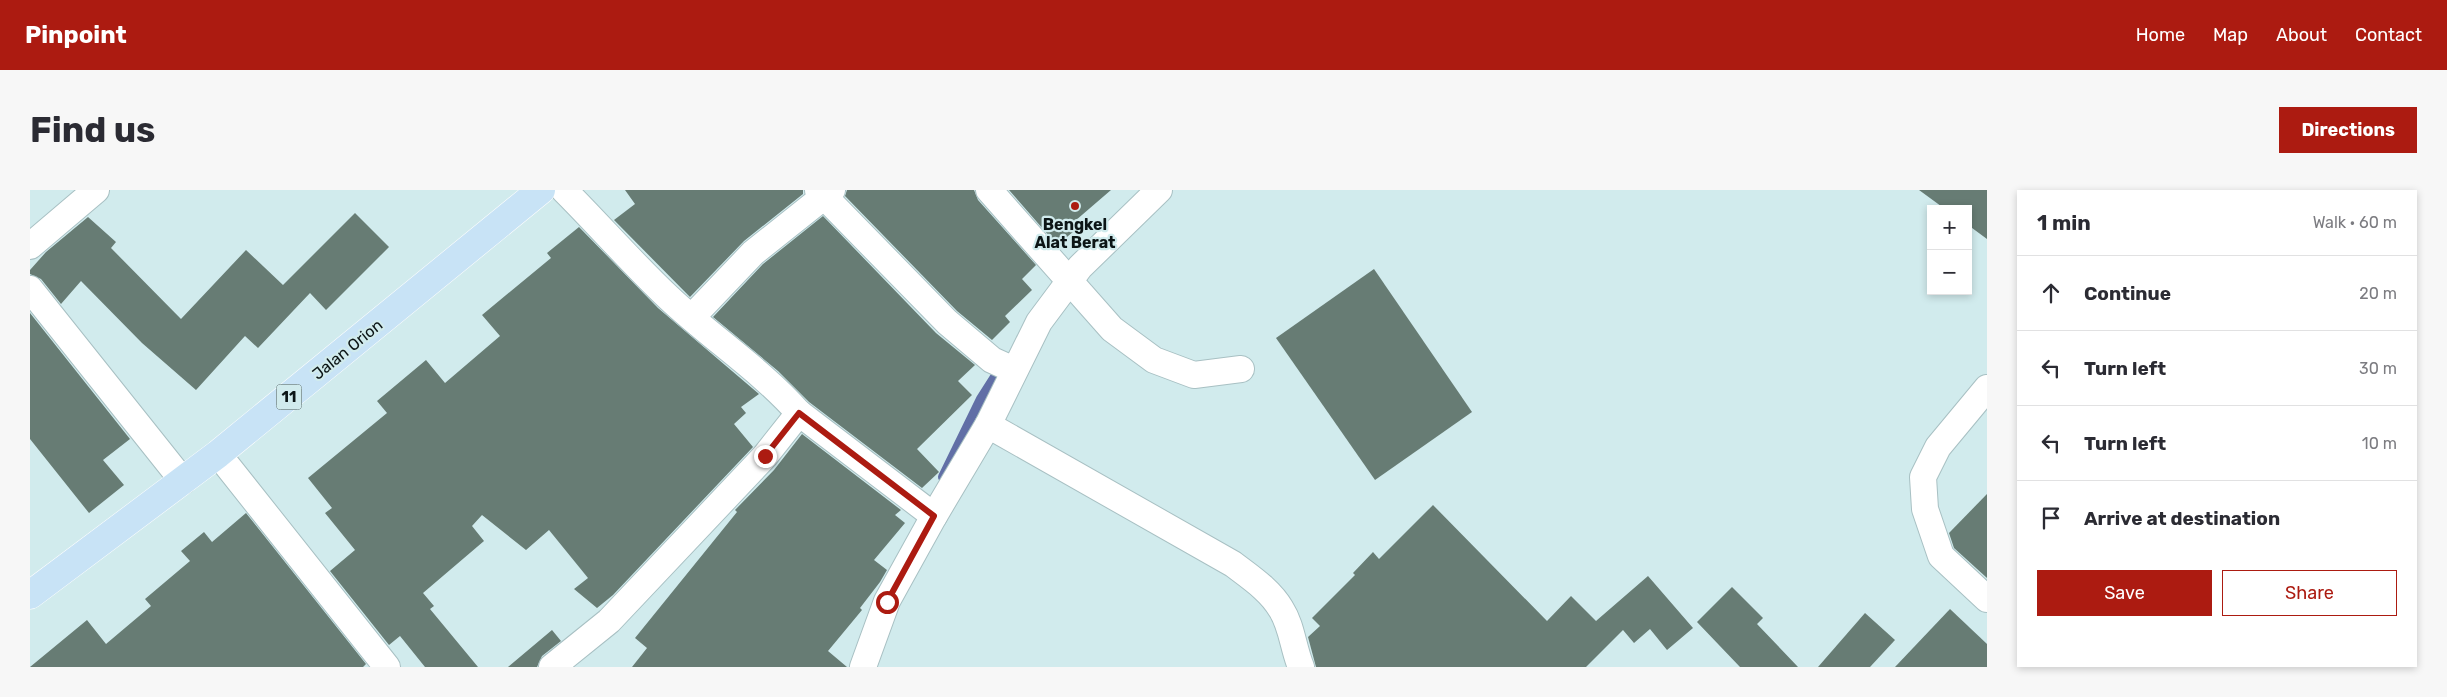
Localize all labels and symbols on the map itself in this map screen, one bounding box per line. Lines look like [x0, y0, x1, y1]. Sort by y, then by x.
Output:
marker: Bengkel Alat Berat [1069, 200, 1081, 212]
place label: Bengkel Alat Berat [1034, 215, 1116, 252]
street label: Jalan Orion [308, 315, 386, 383]
road number: 11 [276, 384, 302, 410]
route end [754, 445, 777, 468]
route start [876, 591, 899, 614]

